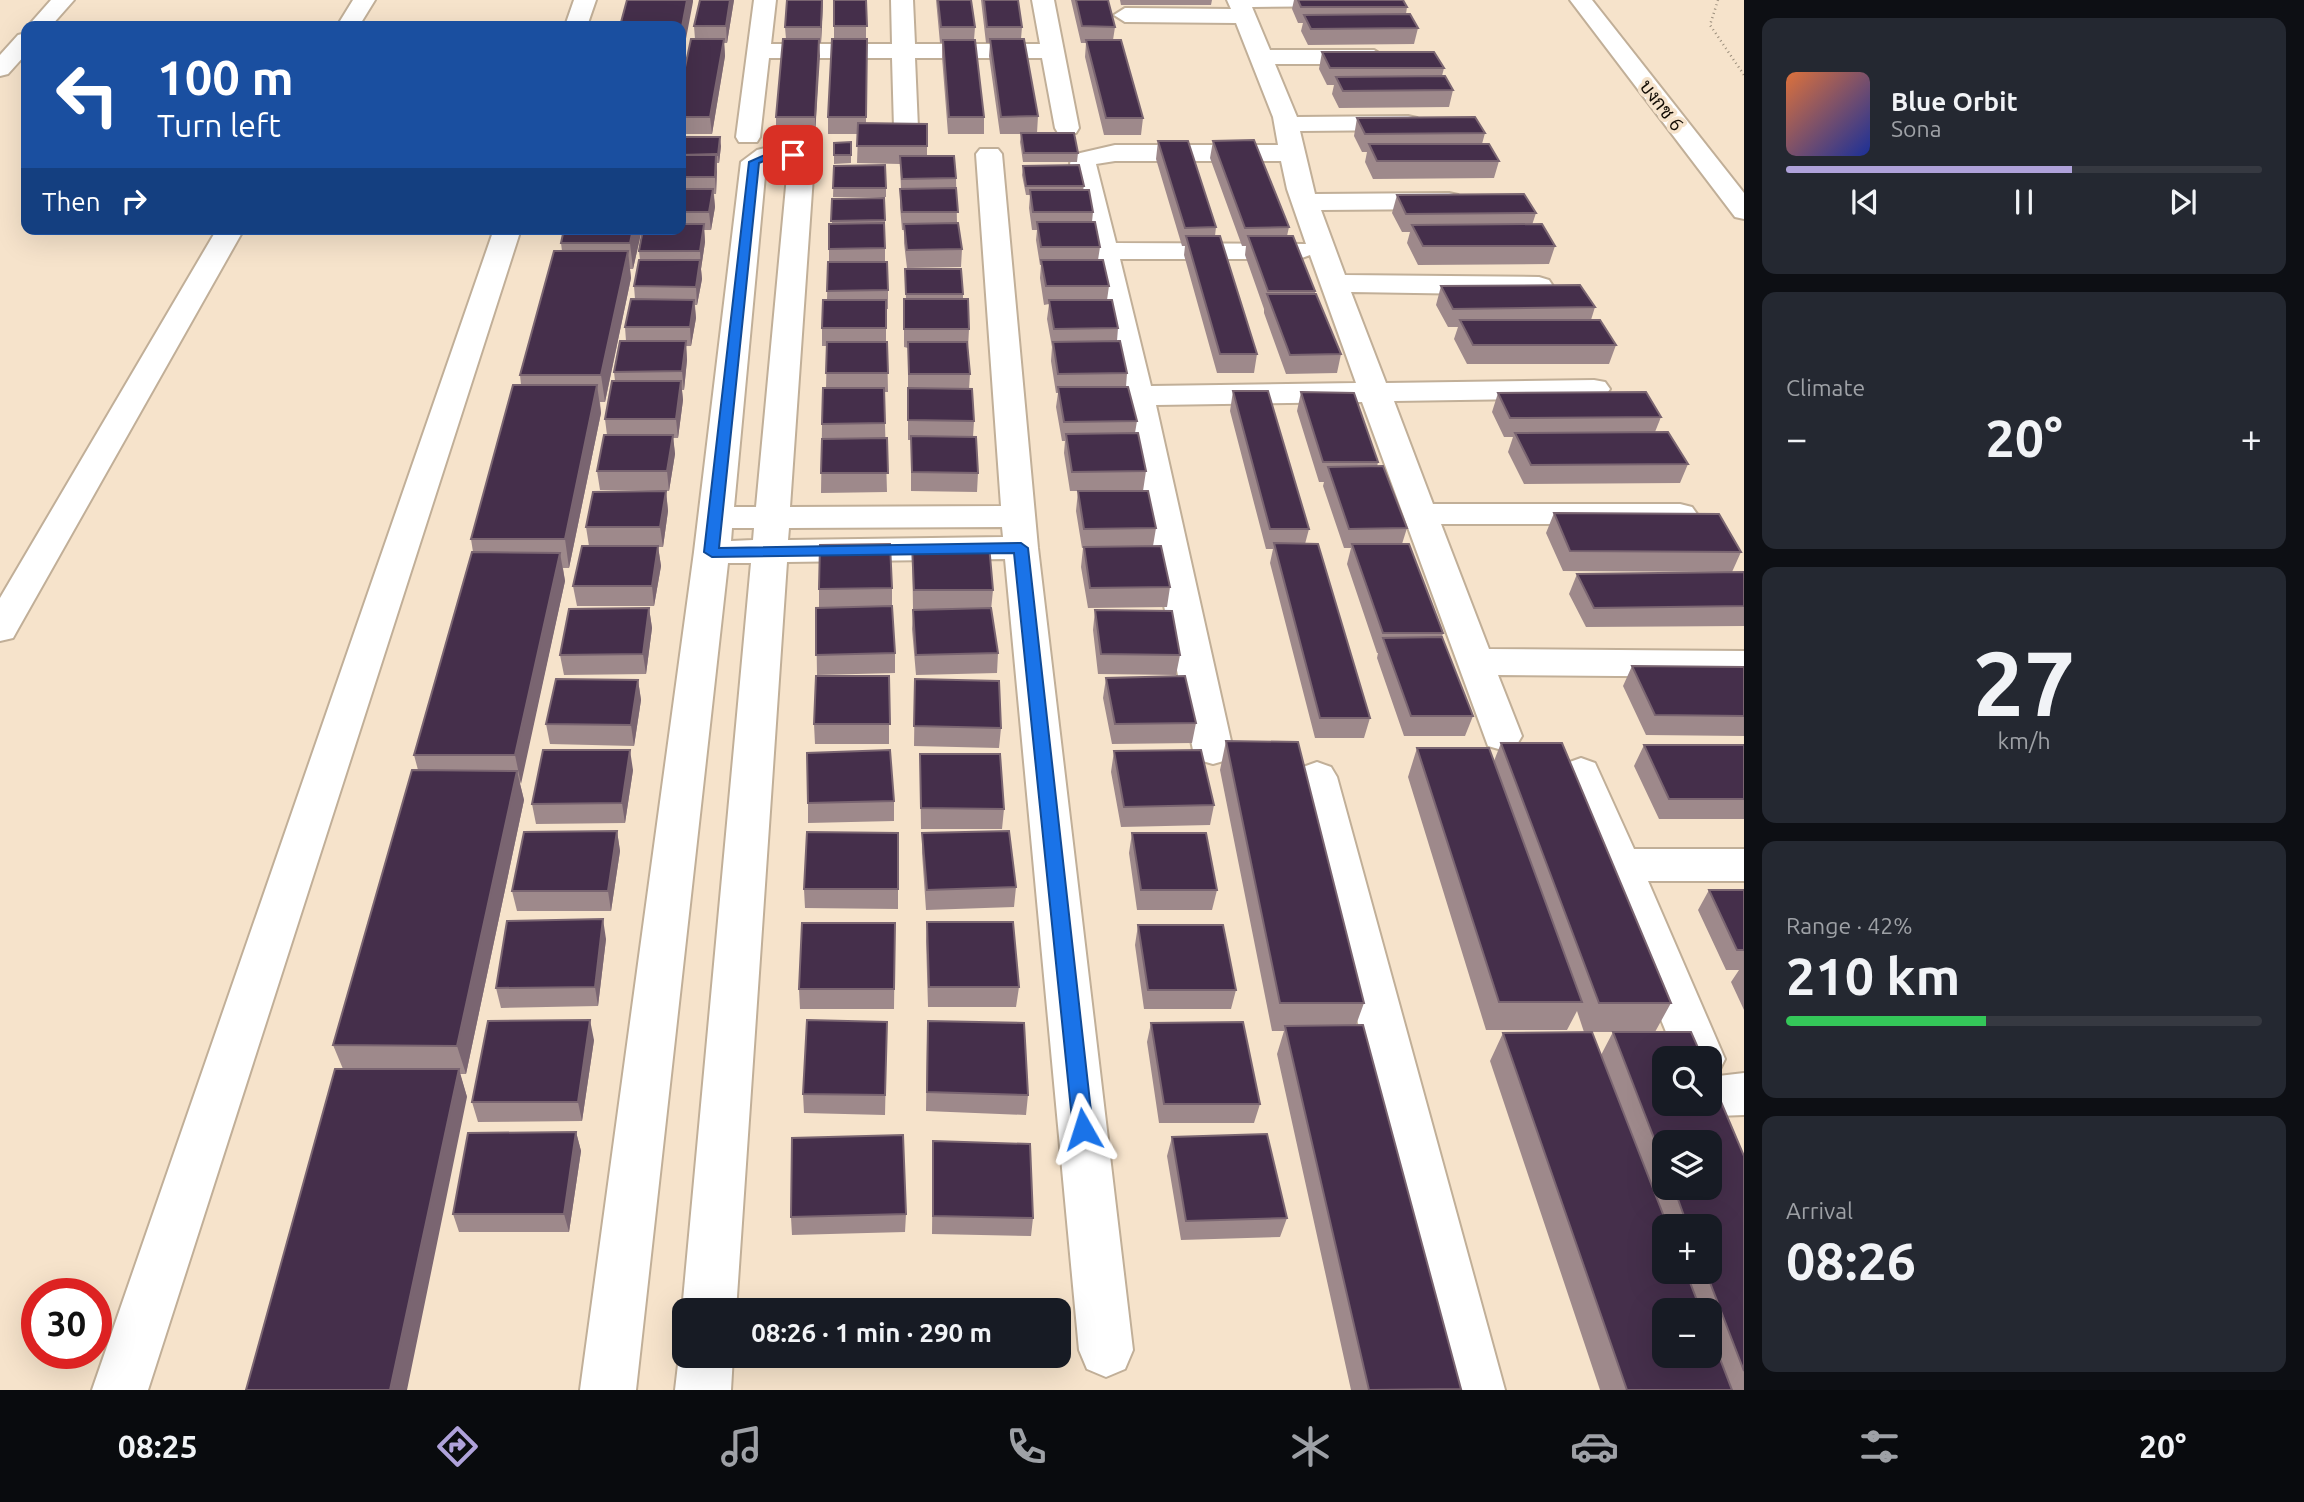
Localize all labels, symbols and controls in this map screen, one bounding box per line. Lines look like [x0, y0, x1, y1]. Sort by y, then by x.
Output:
icon: left [42, 49, 133, 140]
text: 100 m [157, 49, 294, 104]
street label: บงกช 6 [1635, 75, 1689, 135]
text: Blue Orbit [1891, 87, 2018, 116]
text: Turn left [157, 107, 281, 143]
text: Sona [1891, 116, 1941, 141]
pin [763, 125, 823, 185]
icon: arrive [774, 136, 812, 174]
icon: right [115, 182, 153, 220]
icon: previous [1846, 183, 1884, 221]
icon: pause [2005, 183, 2043, 221]
icon: next [2164, 183, 2202, 221]
text: Then [42, 187, 101, 216]
text: Climate [1786, 375, 1865, 400]
text: 20° [1985, 409, 2063, 467]
text: − [1786, 417, 1807, 459]
text: + [2241, 417, 2262, 459]
text: 27 [1973, 631, 2075, 733]
text: km/h [1997, 728, 2051, 753]
text: Range · 42% [1786, 913, 1913, 938]
text: 210 km [1786, 947, 1960, 1005]
map controls [1652, 1046, 1722, 1368]
button: search [1652, 1046, 1722, 1116]
position arrow [1046, 1092, 1120, 1166]
button: layers [1652, 1130, 1722, 1200]
text: Arrival [1786, 1198, 1853, 1223]
button: + [1652, 1214, 1722, 1284]
text: 08:26 [1786, 1232, 1916, 1290]
speed limit sign: 30 [21, 1278, 112, 1369]
button: − [1652, 1298, 1722, 1368]
text: 08:26 · 1 min · 290 m [751, 1318, 992, 1347]
icon: directions [433, 1422, 482, 1471]
icon: music [717, 1422, 766, 1471]
icon: phone [1002, 1422, 1051, 1471]
icon: climate [1286, 1422, 1335, 1471]
icon: car [1570, 1422, 1619, 1471]
icon: filters [1855, 1422, 1904, 1471]
text: 08:25 [118, 1428, 198, 1464]
text: 20° [2139, 1428, 2186, 1464]

